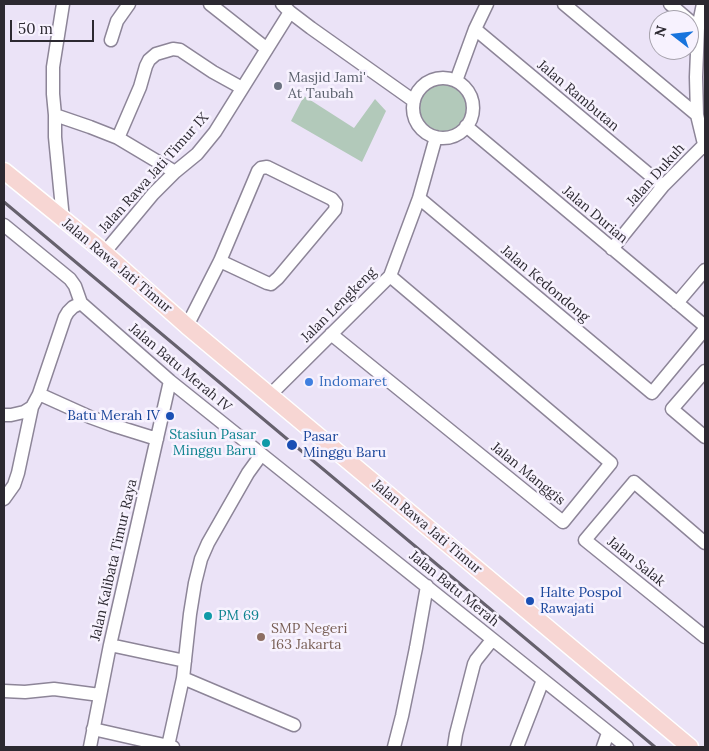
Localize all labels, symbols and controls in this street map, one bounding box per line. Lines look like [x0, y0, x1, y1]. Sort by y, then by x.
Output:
scale bar [12, 10, 96, 42]
north arrow [649, 10, 699, 60]
text: 50 m [18, 19, 53, 38]
text: N [650, 23, 671, 39]
street label: Jalan Rambutan [534, 57, 622, 135]
place label: Masjid Jami' At Taubah [288, 70, 366, 102]
marker: Masjid Jami' At Taubah [272, 80, 284, 92]
street label: Jalan Rawa Jati Timur IX [96, 110, 212, 236]
street label: Jalan Dukuh [623, 140, 689, 210]
street label: Jalan Durian [559, 183, 631, 247]
street label: Jalan Rawa Jati Timur [59, 215, 175, 317]
street label: Jalan Kedondong [497, 242, 593, 326]
street label: Jalan Lengkeng [298, 264, 380, 346]
street label: Jalan Batu Merah IV [126, 320, 234, 416]
place label: Indomaret [319, 374, 387, 390]
marker: Indomaret [303, 376, 315, 388]
place label: Batu Merah IV [67, 408, 160, 424]
marker: Batu Merah IV [164, 410, 176, 422]
place label: Stasiun Pasar Minggu Baru [169, 427, 256, 460]
place label: Pasar Minggu Baru [303, 429, 386, 462]
marker: Stasiun Pasar Minggu Baru [260, 437, 272, 449]
marker: Pasar Minggu Baru [285, 438, 299, 452]
street label: Jalan Manggis [488, 439, 568, 509]
street label: Jalan Rawa Jati Timur [369, 476, 485, 578]
street label: Jalan Kalibata Timur Raya [87, 477, 141, 643]
street label: Jalan Salak [604, 534, 668, 590]
street label: Jalan Batu Merah [406, 548, 502, 630]
place label: Halte Pospol Rawajati [540, 585, 622, 618]
marker: Halte Pospol Rawajati [524, 595, 536, 607]
place label: PM 69 [218, 608, 259, 624]
marker: PM 69 [202, 610, 214, 622]
place label: SMP Negeri 163 Jakarta [271, 621, 347, 654]
marker: SMP Negeri 163 Jakarta [255, 631, 267, 643]

